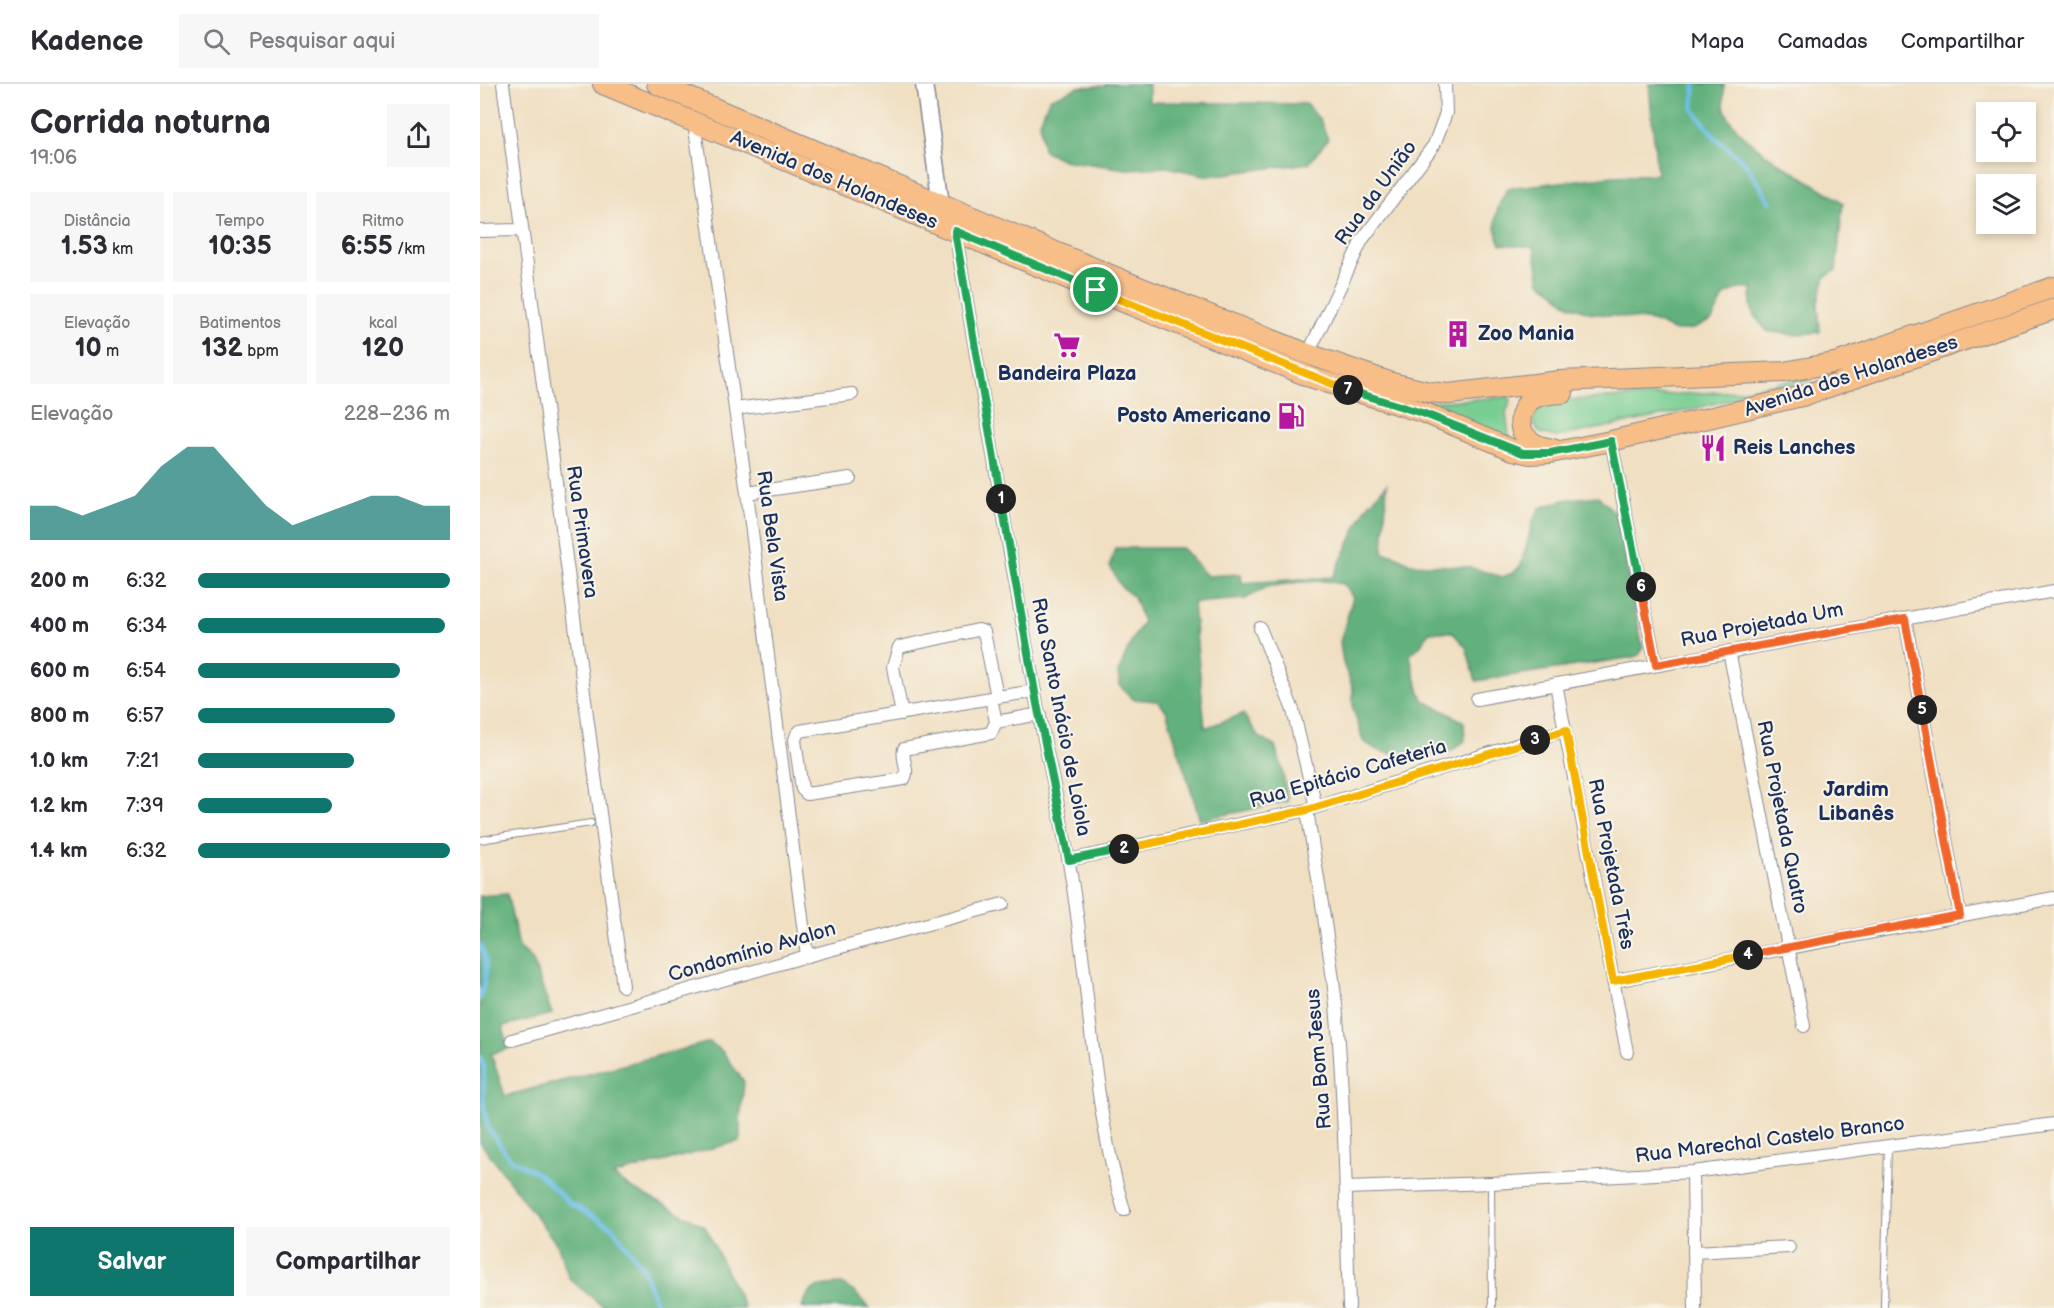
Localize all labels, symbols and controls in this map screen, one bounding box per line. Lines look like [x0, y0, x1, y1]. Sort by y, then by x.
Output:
search box [179, 14, 599, 68]
text: Kadence [30, 25, 143, 58]
icon: search [200, 25, 233, 58]
text: Pesquisar aqui [248, 28, 396, 55]
text: Mapa [1690, 29, 1744, 54]
text: Camadas [1777, 29, 1868, 54]
text: Compartilhar [1901, 29, 2024, 54]
map controls [1976, 102, 2036, 234]
button: locate [1976, 102, 2036, 162]
text: Corrida noturna [30, 103, 271, 143]
button: share [387, 104, 450, 167]
street label: Avenida dos Holandeses [727, 125, 941, 235]
street label: Rua da União [1330, 136, 1422, 250]
text: 19:06 [30, 146, 77, 170]
button: layers [1976, 174, 2036, 234]
text: Distância [63, 212, 131, 231]
text: Tempo [215, 212, 265, 231]
text: Ritmo [362, 212, 404, 231]
text: 1.53 [61, 231, 108, 262]
text: 10:35 [208, 231, 272, 262]
text: 6:55 [341, 231, 393, 262]
text: km [108, 240, 133, 259]
text: /km [393, 240, 425, 259]
pin [1070, 264, 1121, 315]
icon: arrive [1079, 273, 1112, 306]
text: Elevação [64, 314, 130, 333]
text: Batimentos [199, 314, 281, 333]
text: kcal [369, 314, 397, 333]
building icon: Zoo Mania [1443, 319, 1473, 349]
place label: Zoo Mania [1478, 322, 1574, 346]
supermarket icon: Bandeira Plaza [1052, 330, 1082, 360]
street label: Avenida dos Holandeses [1741, 330, 1961, 422]
text: 10 [75, 333, 102, 364]
text: 132 [201, 333, 243, 364]
text: 120 [362, 333, 404, 364]
text: m [102, 342, 119, 361]
text: bpm [243, 342, 279, 361]
place label: Bandeira Plaza [997, 362, 1137, 386]
pin: 7 [1333, 375, 1363, 405]
text: 7 [1344, 380, 1352, 399]
fuel station icon: Posto Americano [1276, 401, 1306, 431]
text: Elevação [30, 402, 113, 426]
text: 228–236 m [344, 402, 450, 426]
place label: Posto Americano [1117, 404, 1271, 428]
restaurant icon: Reis Lanches [1698, 433, 1728, 463]
place label: Reis Lanches [1733, 436, 1856, 460]
street label: Rua Primavera [561, 464, 603, 600]
street label: Rua Bela Vista [751, 469, 793, 603]
pin: 1 [986, 484, 1016, 514]
text: 1 [998, 489, 1004, 508]
text: 200 m [30, 569, 89, 593]
text: 6:32 [126, 569, 166, 593]
pin: 6 [1626, 572, 1656, 602]
text: 6 [1636, 577, 1646, 596]
street label: Rua Santo Inácio de Loiola [1026, 596, 1096, 838]
street label: Rua Projetada Um [1679, 597, 1845, 653]
text: 400 m [30, 614, 89, 638]
text: 6:34 [126, 614, 167, 638]
text: 600 m [30, 659, 90, 683]
text: 6:54 [126, 659, 166, 683]
pin: 5 [1907, 695, 1937, 725]
text: 5 [1917, 700, 1927, 719]
text: 800 m [30, 704, 89, 728]
text: 6:57 [126, 704, 164, 728]
street label: Rua Projetada Quatro [1751, 718, 1813, 916]
pin: 3 [1520, 725, 1550, 755]
text: 3 [1530, 730, 1540, 749]
street label: Rua Epitácio Cafeteria [1247, 734, 1449, 814]
text: 1.0 km [30, 749, 88, 773]
text: 7:21 [126, 749, 159, 773]
street label: Rua Projetada Três [1583, 777, 1639, 951]
district label: Jardim Libanês [1818, 777, 1894, 826]
text: 1.2 km [30, 794, 88, 818]
text: 7:39 [126, 794, 164, 818]
pin: 2 [1109, 834, 1139, 864]
text: 1.4 km [30, 839, 88, 863]
text: 6:32 [126, 839, 166, 863]
text: 2 [1119, 839, 1129, 858]
street label: Condomínio Avalon [666, 917, 838, 987]
pin: 4 [1733, 940, 1763, 970]
text: 4 [1743, 945, 1753, 964]
street label: Rua Bom Jesus [1301, 988, 1337, 1130]
street label: Rua Marechal Castelo Branco [1634, 1112, 1906, 1168]
button: Salvar [30, 1227, 234, 1296]
button: Compartilhar [246, 1227, 450, 1296]

